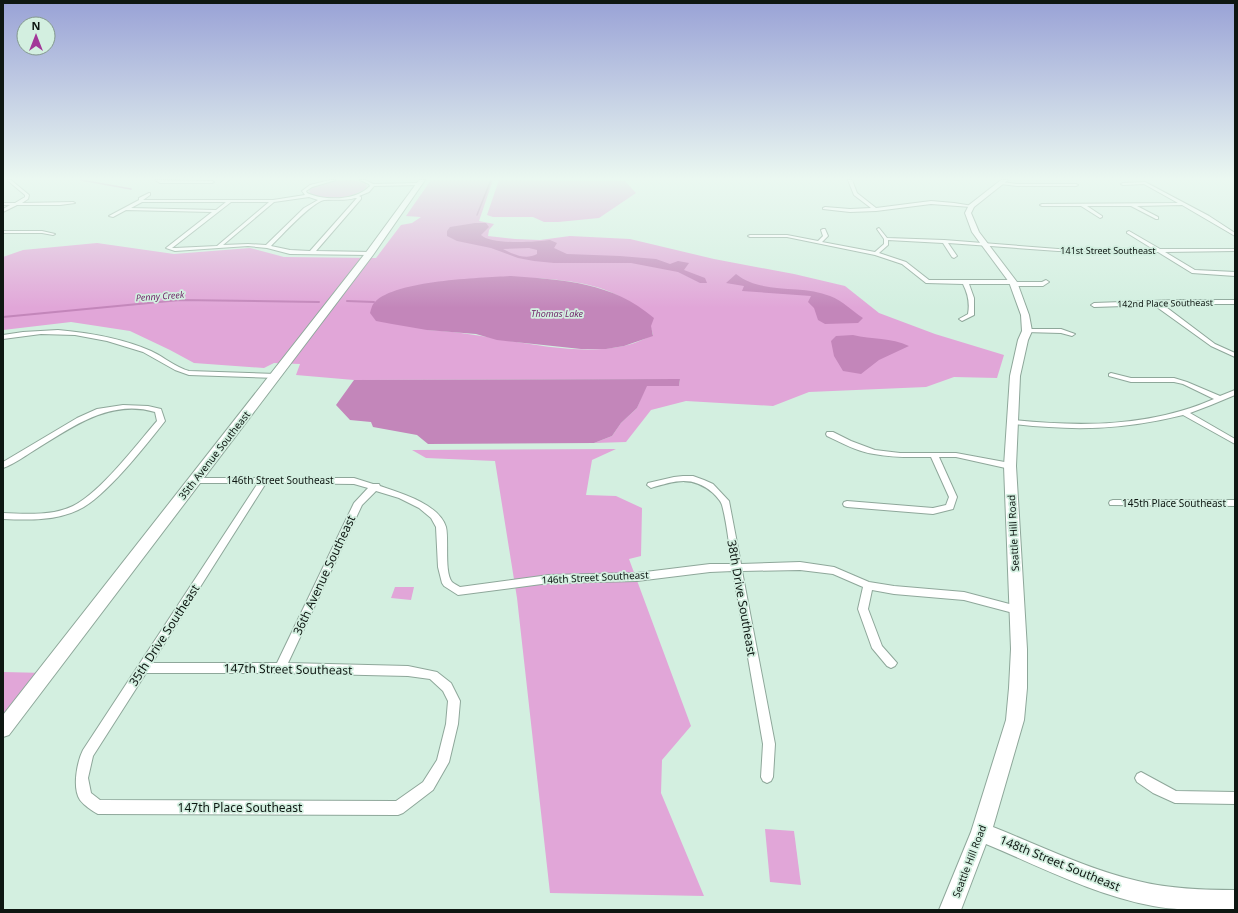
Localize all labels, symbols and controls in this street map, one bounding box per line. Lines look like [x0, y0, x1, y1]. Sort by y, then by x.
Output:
north arrow [16, 16, 56, 56]
text: N [32, 18, 40, 33]
street label: 141st Street Southeast [1060, 244, 1156, 257]
water label: Penny Creek [135, 288, 185, 304]
street label: 142nd Place Southeast [1117, 296, 1214, 310]
water label: Thomas Lake [531, 307, 584, 320]
street label: 35th Avenue Southeast [175, 408, 253, 502]
street label: 146th Street Southeast [226, 473, 334, 487]
street label: Seattle Hill Road [1004, 494, 1022, 572]
street label: 145th Place Southeast [1122, 496, 1226, 510]
street label: 36th Avenue Southeast [289, 512, 360, 638]
street label: 38th Drive Southeast [723, 538, 761, 658]
street label: 146th Street Southeast [541, 567, 649, 587]
street label: 35th Drive Southeast [125, 580, 204, 689]
street label: 147th Street Southeast [224, 659, 353, 679]
street label: 147th Place Southeast [178, 799, 303, 816]
street label: Seattle Hill Road [949, 823, 989, 899]
street label: 148th Street Southeast [997, 831, 1123, 895]

